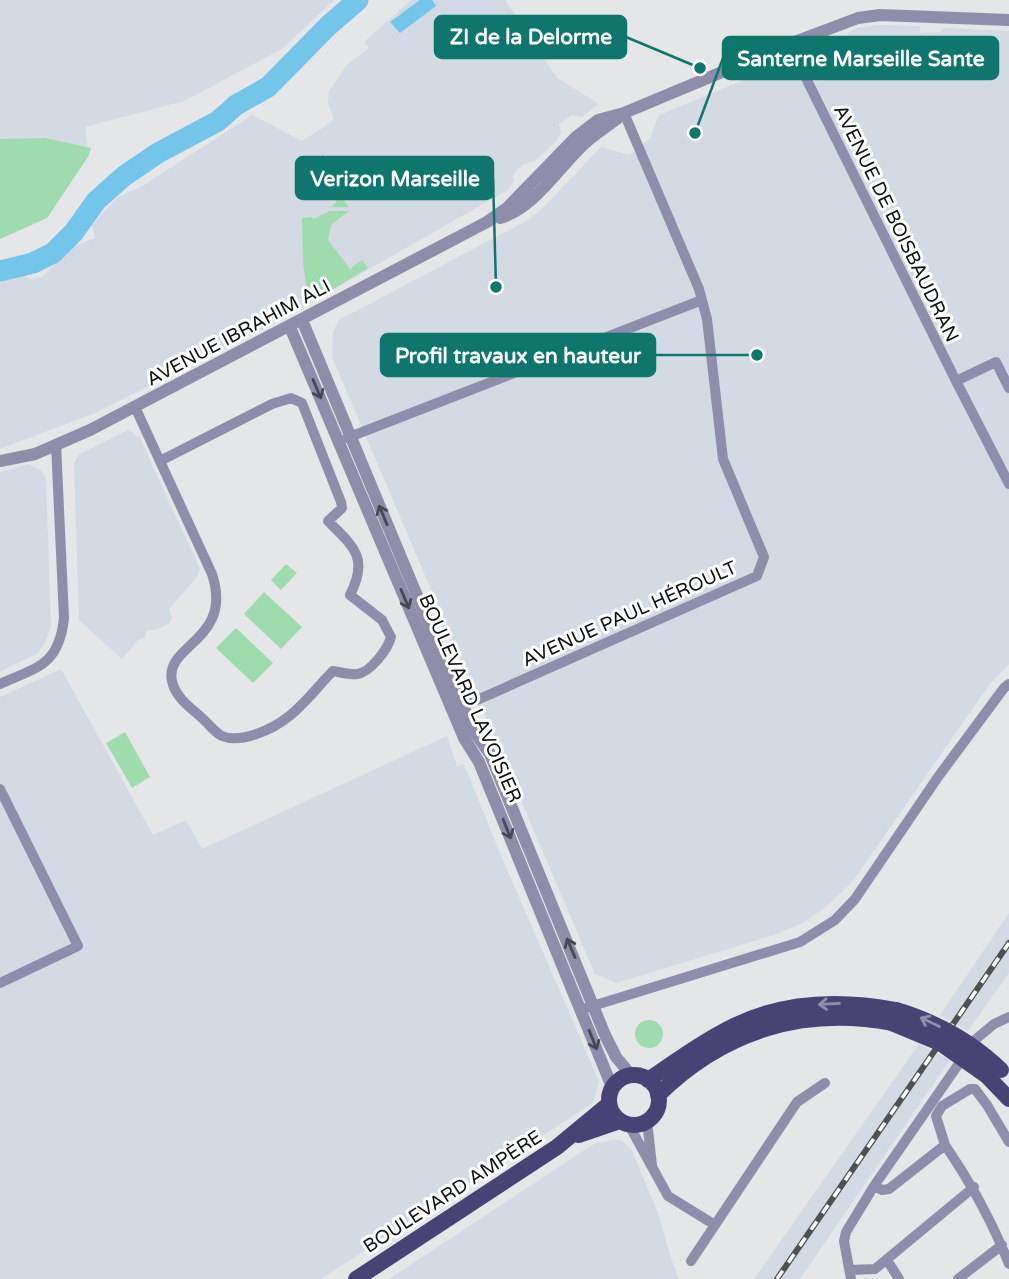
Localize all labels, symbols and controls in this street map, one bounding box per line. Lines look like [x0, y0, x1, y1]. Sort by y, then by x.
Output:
callout: ZI de la Delorme [435, 16, 626, 58]
text: ZI de la Delorme [450, 25, 612, 50]
callout: Santerne Marseille Sante [723, 37, 998, 79]
text: Santerne Marseille Sante [737, 47, 985, 72]
street label: AVENUE DE BOISBAUDRAN [829, 101, 963, 346]
callout: Verizon Marseille [296, 157, 493, 199]
text: Verizon Marseille [310, 167, 480, 192]
street label: AVENUE IBRAHIM ALI [143, 275, 334, 391]
callout: Profil travaux en hauteur [381, 334, 655, 376]
text: Profil travaux en hauteur [395, 344, 642, 369]
one-way arrow [311, 378, 324, 400]
one-way arrow [376, 505, 389, 526]
street label: AVENUE PAUL HÉROULT [519, 556, 740, 671]
one-way arrow [400, 588, 413, 609]
street label: BOULEVARD LAVOISIER [414, 591, 526, 806]
one-way arrow [501, 818, 514, 839]
one-way arrow [564, 938, 577, 959]
one-way arrow [817, 997, 840, 1010]
one-way arrow [920, 1015, 941, 1028]
one-way arrow [588, 1028, 601, 1050]
street label: BOULEVARD AMPÈRE [359, 1126, 546, 1258]

